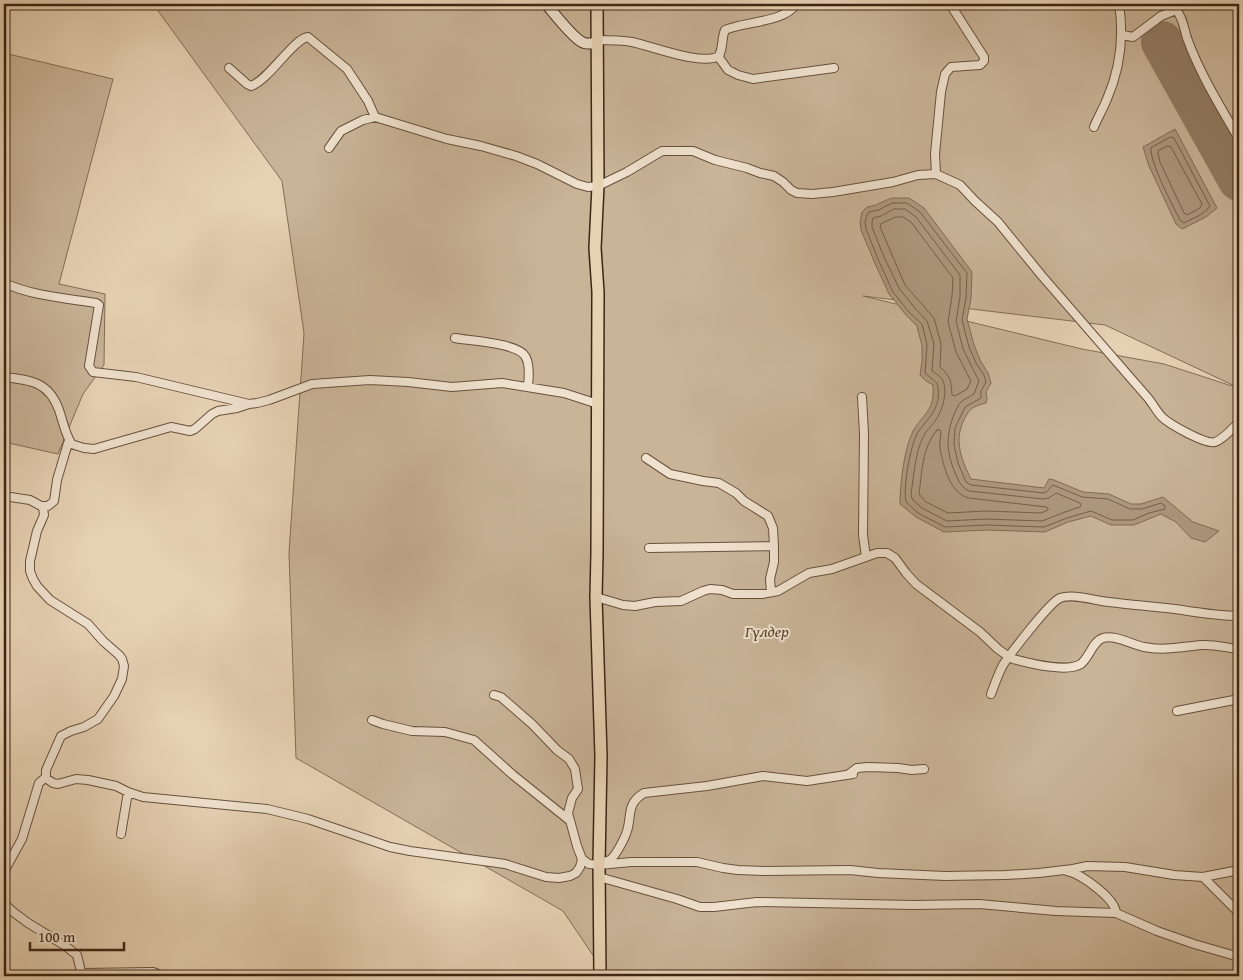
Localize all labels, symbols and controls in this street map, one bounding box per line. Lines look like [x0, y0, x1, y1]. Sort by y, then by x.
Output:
park label: Гүлдер [744, 619, 789, 643]
scale bar [30, 920, 124, 952]
text: 100 m [38, 926, 76, 947]

